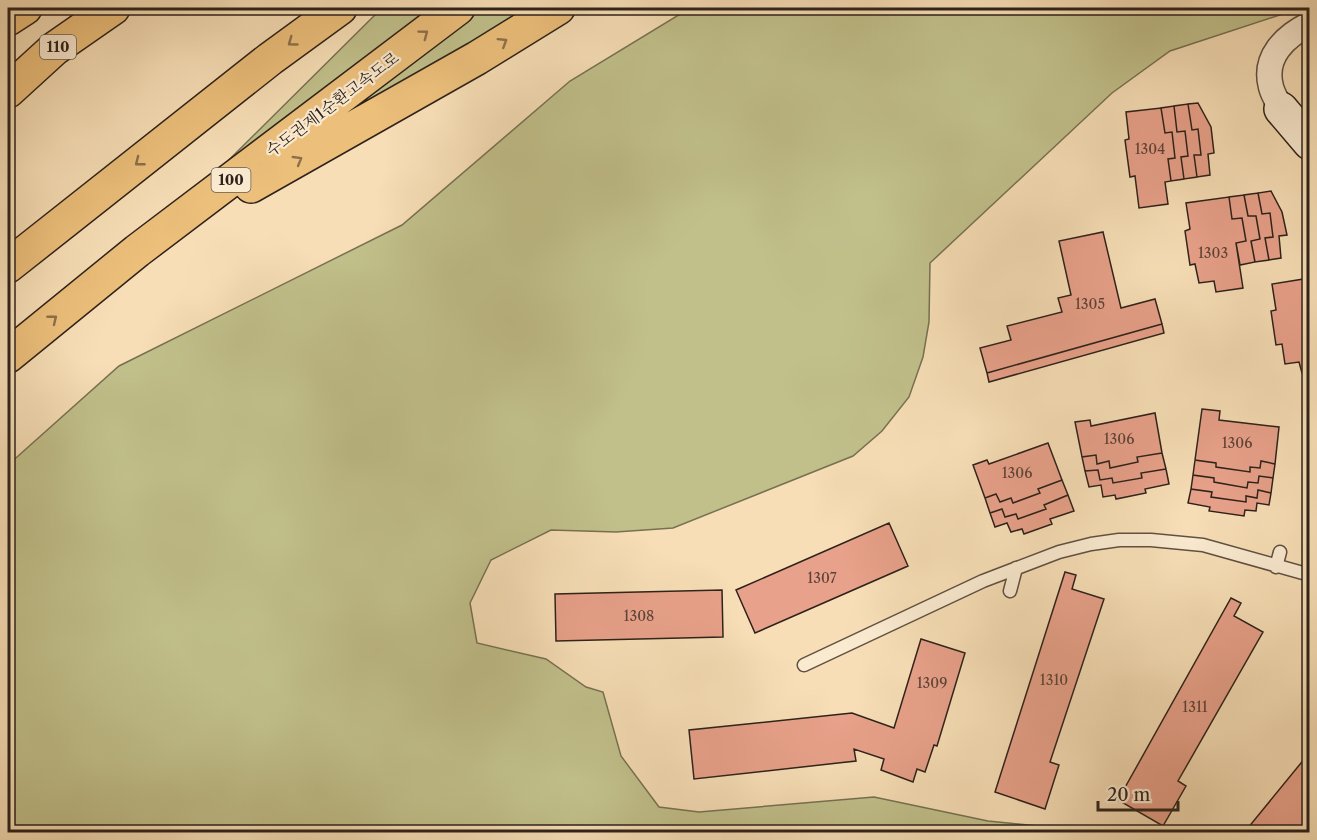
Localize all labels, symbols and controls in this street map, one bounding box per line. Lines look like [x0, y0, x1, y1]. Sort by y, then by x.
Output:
one-way arrow [417, 30, 428, 41]
road number: 110 [40, 35, 76, 59]
one-way arrow [288, 35, 299, 46]
one-way arrow [497, 38, 508, 49]
street label: 수도권제1순환고속도로 [262, 47, 403, 161]
house number: 1304 [1135, 140, 1165, 158]
one-way arrow [134, 154, 145, 165]
one-way arrow [292, 156, 302, 167]
road number: 100 [212, 168, 250, 192]
house number: 1303 [1198, 244, 1228, 262]
house number: 1305 [1075, 295, 1105, 313]
one-way arrow [46, 316, 57, 327]
house number: 1306 [1104, 430, 1134, 448]
house number: 1306 [1222, 434, 1252, 452]
house number: 1306 [1002, 464, 1032, 482]
house number: 1307 [807, 569, 837, 587]
house number: 1308 [624, 607, 654, 625]
house number: 1310 [1040, 671, 1068, 689]
house number: 1309 [917, 674, 947, 692]
house number: 1311 [1182, 698, 1208, 716]
scale bar [1098, 774, 1178, 812]
text: 20 m [1107, 784, 1151, 806]

